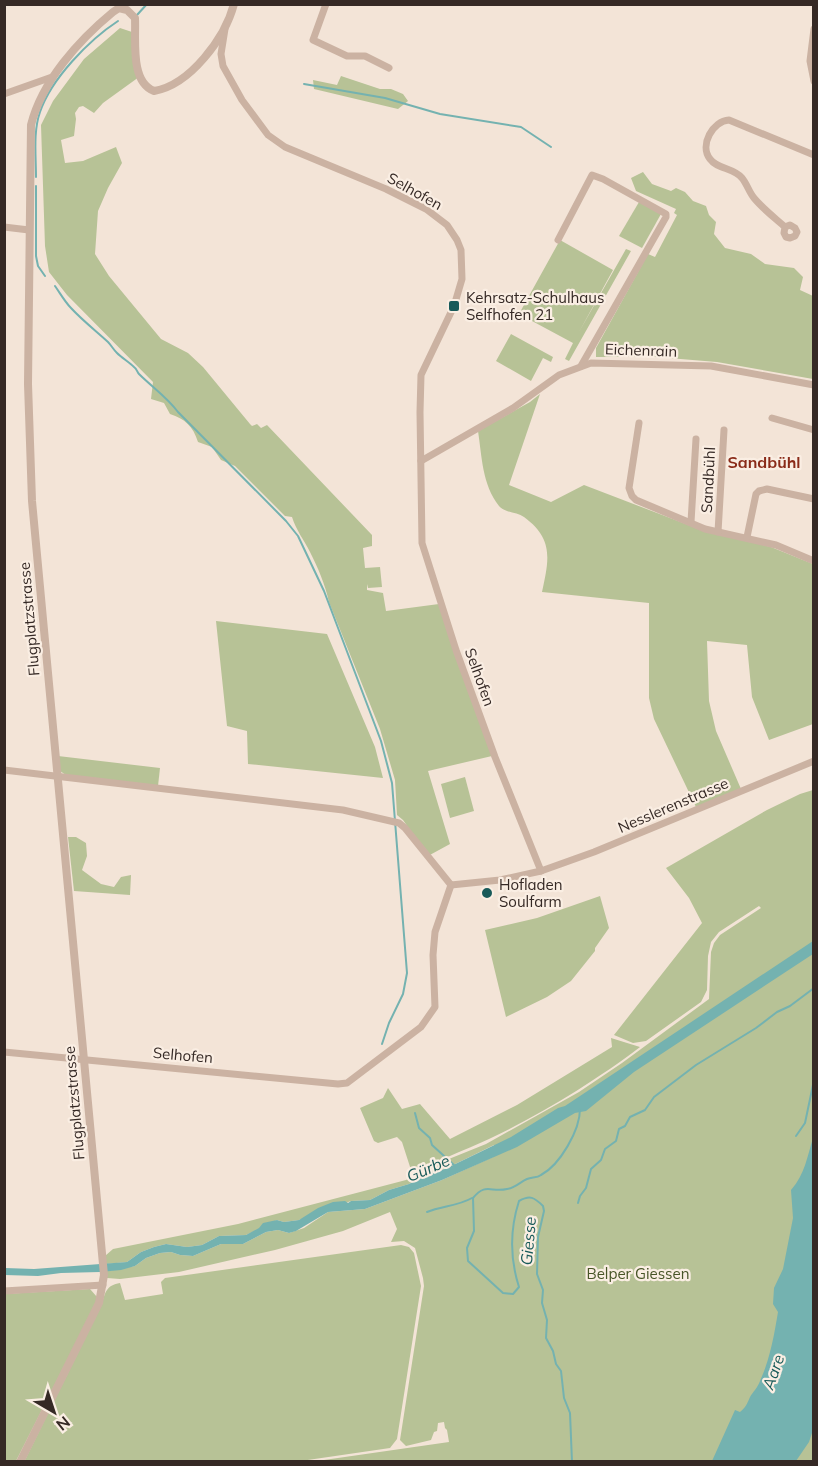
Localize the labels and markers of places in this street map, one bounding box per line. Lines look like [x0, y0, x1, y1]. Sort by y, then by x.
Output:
place label: Kehrsatz-Schulhaus Selfhofen 21 [466, 288, 604, 324]
marker: Kehrsatz-Schulhaus Selfhofen 21 [447, 299, 461, 313]
place label: Hofladen Soulfarm [499, 875, 563, 911]
marker: Hofladen Soulfarm [480, 886, 494, 900]

